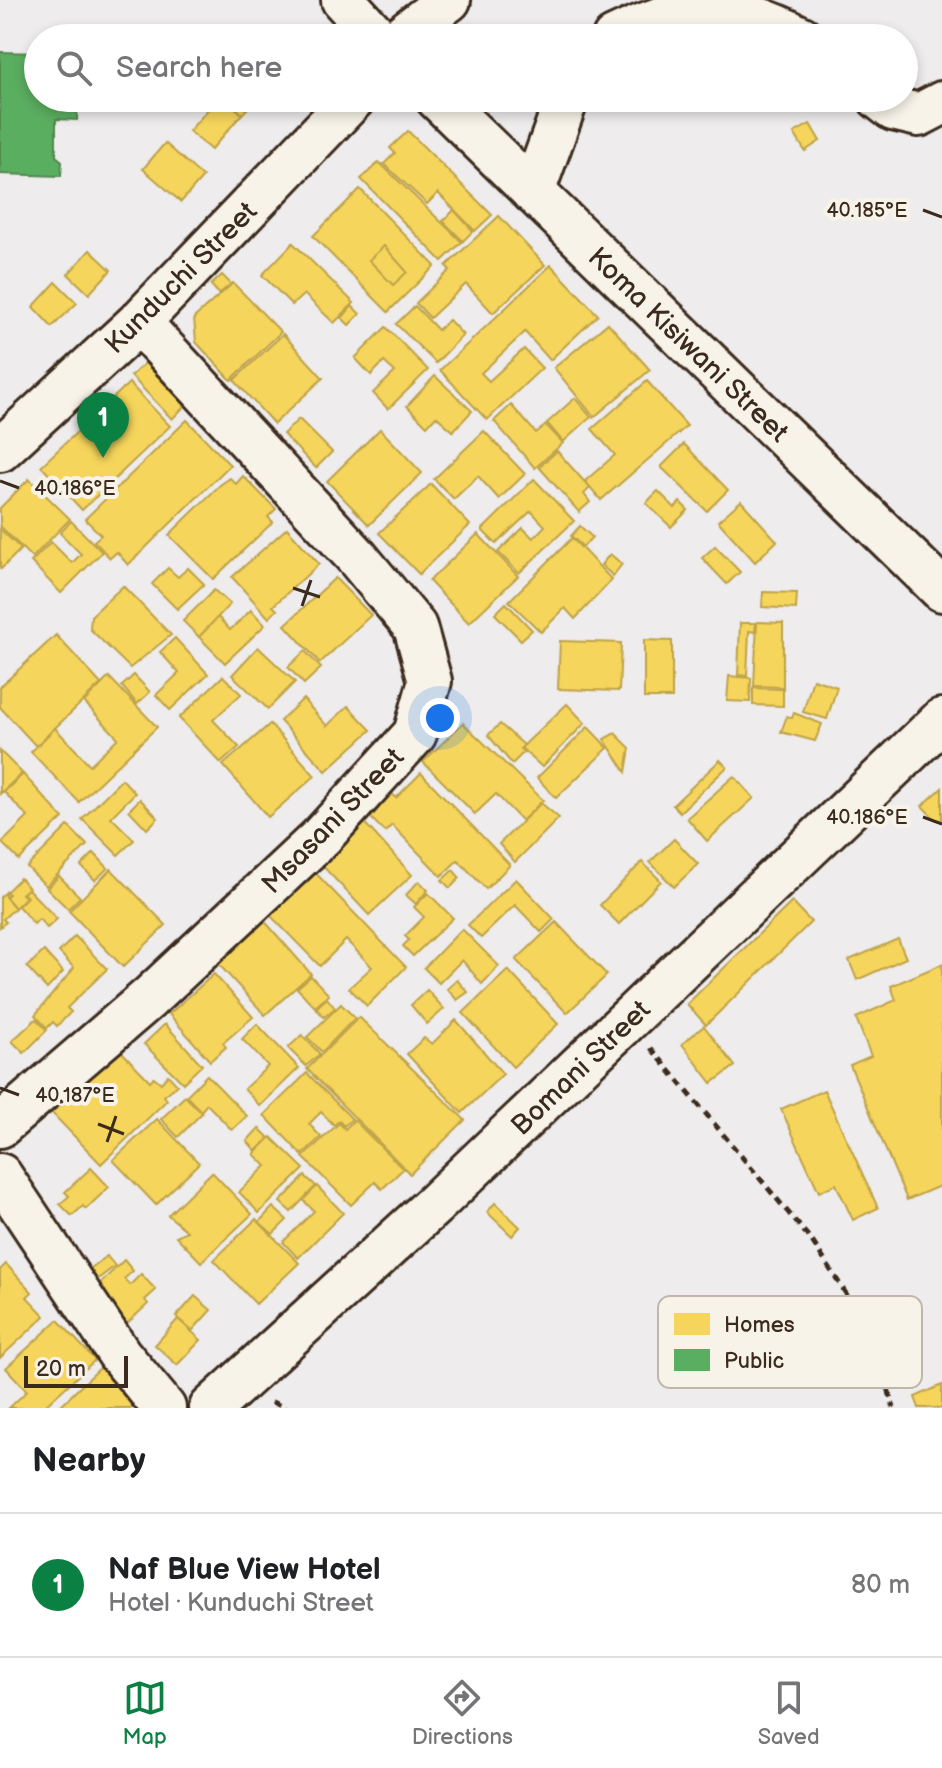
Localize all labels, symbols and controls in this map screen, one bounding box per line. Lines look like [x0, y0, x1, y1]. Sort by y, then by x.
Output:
search box [24, 24, 918, 112]
icon: search [52, 46, 96, 90]
text: Search here [116, 50, 282, 86]
street label: Kunduchi Street [98, 195, 264, 361]
text: 40.185°E [827, 199, 907, 223]
street label: Koma Kisiwani Street [581, 241, 795, 450]
pin: 1 [77, 392, 129, 458]
text: 40.186°E [34, 477, 116, 501]
your location [420, 698, 460, 738]
street label: Msasani Street [255, 741, 411, 901]
text: 40.186°E [826, 806, 908, 830]
street label: Bomani Street [505, 993, 658, 1143]
text: 40.187°E [35, 1084, 115, 1108]
legend [658, 1296, 922, 1388]
text: Homes [724, 1312, 795, 1339]
text: Public [724, 1348, 784, 1375]
scale bar [24, 1352, 128, 1388]
text: 20 m [36, 1356, 86, 1383]
text: Nearby [32, 1440, 146, 1481]
text: Naf Blue View Hotel [108, 1552, 381, 1588]
text: 1 [53, 1570, 63, 1601]
text: 80 m [851, 1570, 910, 1601]
text: Hotel · Kunduchi Street [108, 1588, 374, 1619]
tab: Map [122, 1676, 167, 1751]
tab: Directions [412, 1676, 513, 1751]
tab: Saved [758, 1676, 820, 1751]

